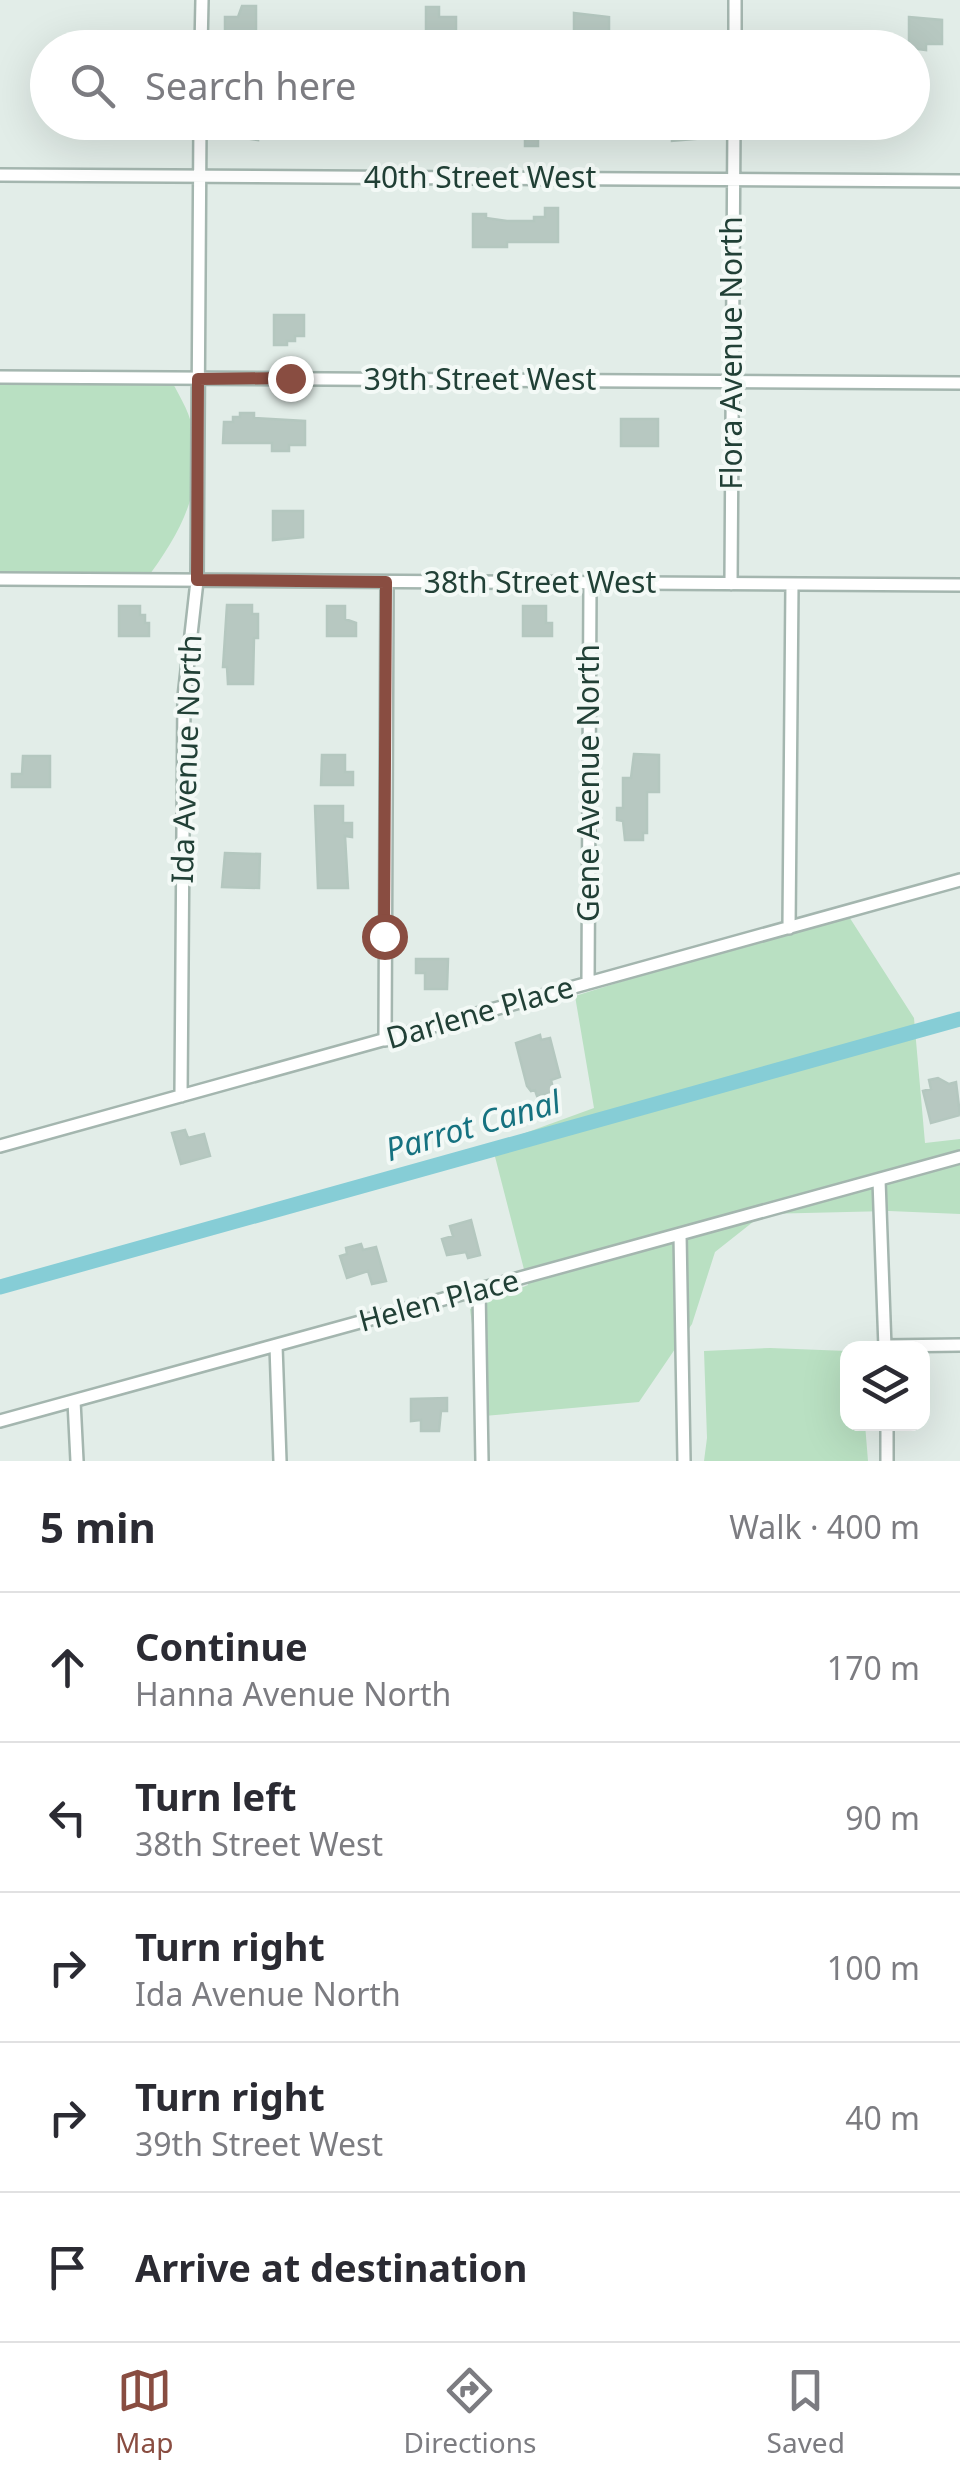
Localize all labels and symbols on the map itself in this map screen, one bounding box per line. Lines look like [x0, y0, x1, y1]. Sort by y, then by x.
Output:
street label: 40th Street West [364, 156, 596, 197]
street label: Flora Avenue North [710, 216, 751, 490]
route end [268, 356, 314, 402]
street label: 39th Street West [364, 358, 596, 399]
street label: 38th Street West [424, 561, 656, 602]
street label: Ida Avenue North [161, 634, 210, 884]
street label: Gene Avenue North [567, 644, 608, 922]
route start [362, 914, 408, 960]
street label: Darlene Place [381, 965, 578, 1058]
water label: Parrot Canal [380, 1079, 566, 1170]
street label: Helen Place [354, 1259, 523, 1341]

